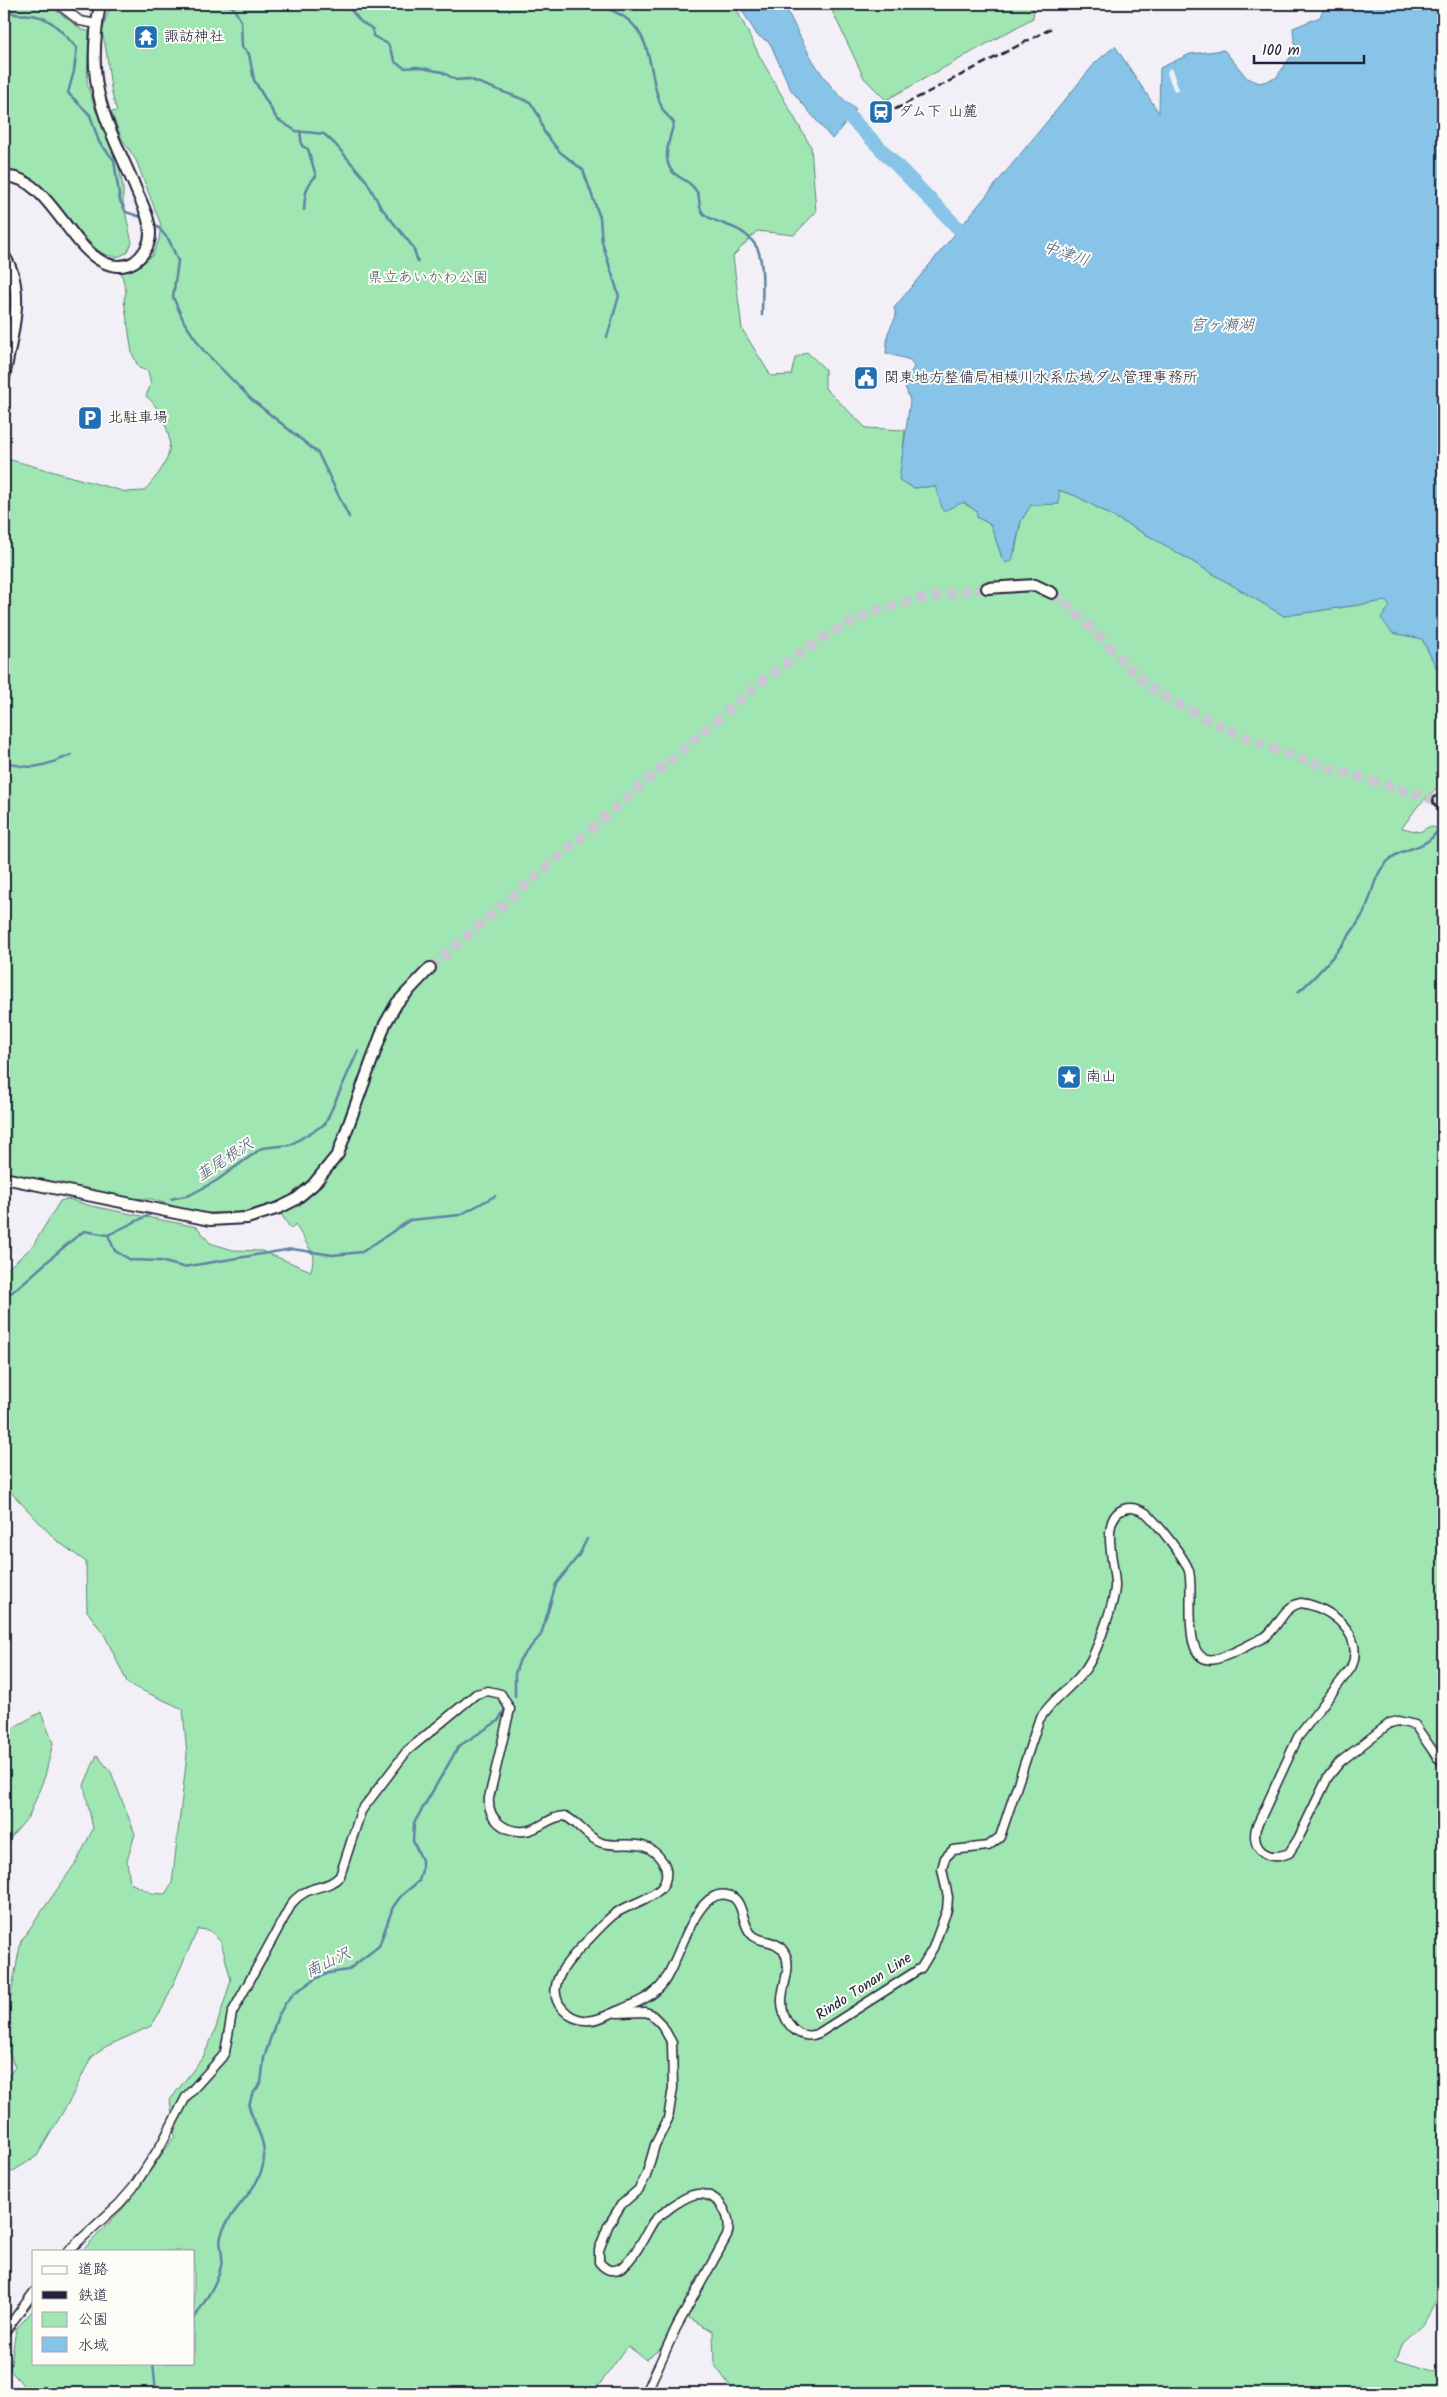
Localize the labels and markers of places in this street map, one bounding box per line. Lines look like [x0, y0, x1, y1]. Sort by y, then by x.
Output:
temple icon: 諏訪神社 [133, 24, 159, 50]
place label: 諏訪神社 [164, 25, 224, 49]
station icon: ダム下 山麓 [868, 99, 894, 125]
place label: ダム下 山麓 [898, 100, 978, 124]
public building icon: 関東地方整備局相模川水系広域ダム管理事務所 [853, 365, 879, 391]
place label: 関東地方整備局相模川水系広域ダム管理事務所 [884, 366, 1198, 390]
parking icon: 北駐車場 [77, 405, 103, 431]
place label: 北駐車場 [108, 406, 168, 430]
place icon: 南山 [1056, 1064, 1082, 1090]
place label: 南山 [1086, 1065, 1116, 1089]

